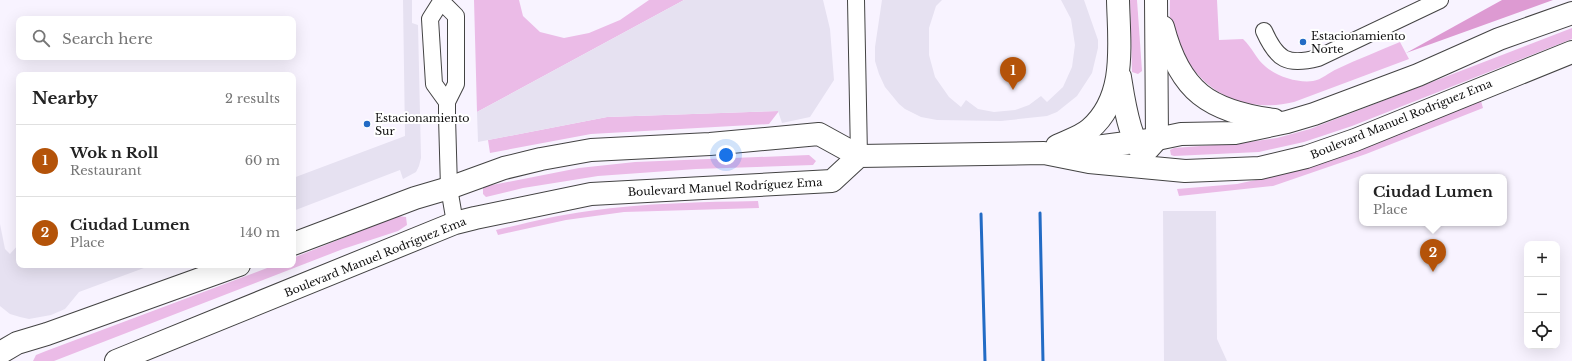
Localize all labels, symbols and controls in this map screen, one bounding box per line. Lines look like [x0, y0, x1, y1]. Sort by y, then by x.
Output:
search box [16, 16, 296, 60]
icon: search [30, 27, 52, 49]
text: Search here [62, 29, 153, 48]
place label: Estacionamiento Norte [1311, 29, 1406, 56]
marker: Estacionamiento Norte [1298, 37, 1308, 47]
pin: 1 [1000, 57, 1026, 90]
street label: Boulevard Manuel Rodríguez Ema [1308, 76, 1495, 162]
text: Nearby [32, 88, 98, 109]
text: 2 results [225, 90, 280, 107]
place label: Estacionamiento Sur [375, 111, 470, 138]
marker: Estacionamiento Sur [362, 119, 372, 129]
text: Wok n Roll [70, 143, 158, 162]
your location [716, 145, 736, 165]
text: 1 [42, 152, 48, 169]
text: 60 m [245, 152, 280, 169]
text: Restaurant [70, 162, 142, 179]
popup [1359, 174, 1507, 226]
street label: Boulevard Manuel Rodríguez Ema [627, 175, 824, 199]
text: Ciudad Lumen [1373, 182, 1493, 201]
text: Place [1373, 201, 1408, 218]
street label: Boulevard Manuel Rodríguez Ema [282, 214, 469, 300]
text: Ciudad Lumen [70, 215, 190, 234]
text: 2 [41, 224, 49, 241]
text: 140 m [240, 224, 280, 241]
text: Place [70, 234, 105, 251]
pin: 2 [1420, 239, 1446, 272]
map controls [1524, 241, 1560, 349]
button: + [1524, 241, 1560, 277]
button: − [1524, 277, 1560, 313]
button: locate [1524, 313, 1560, 349]

